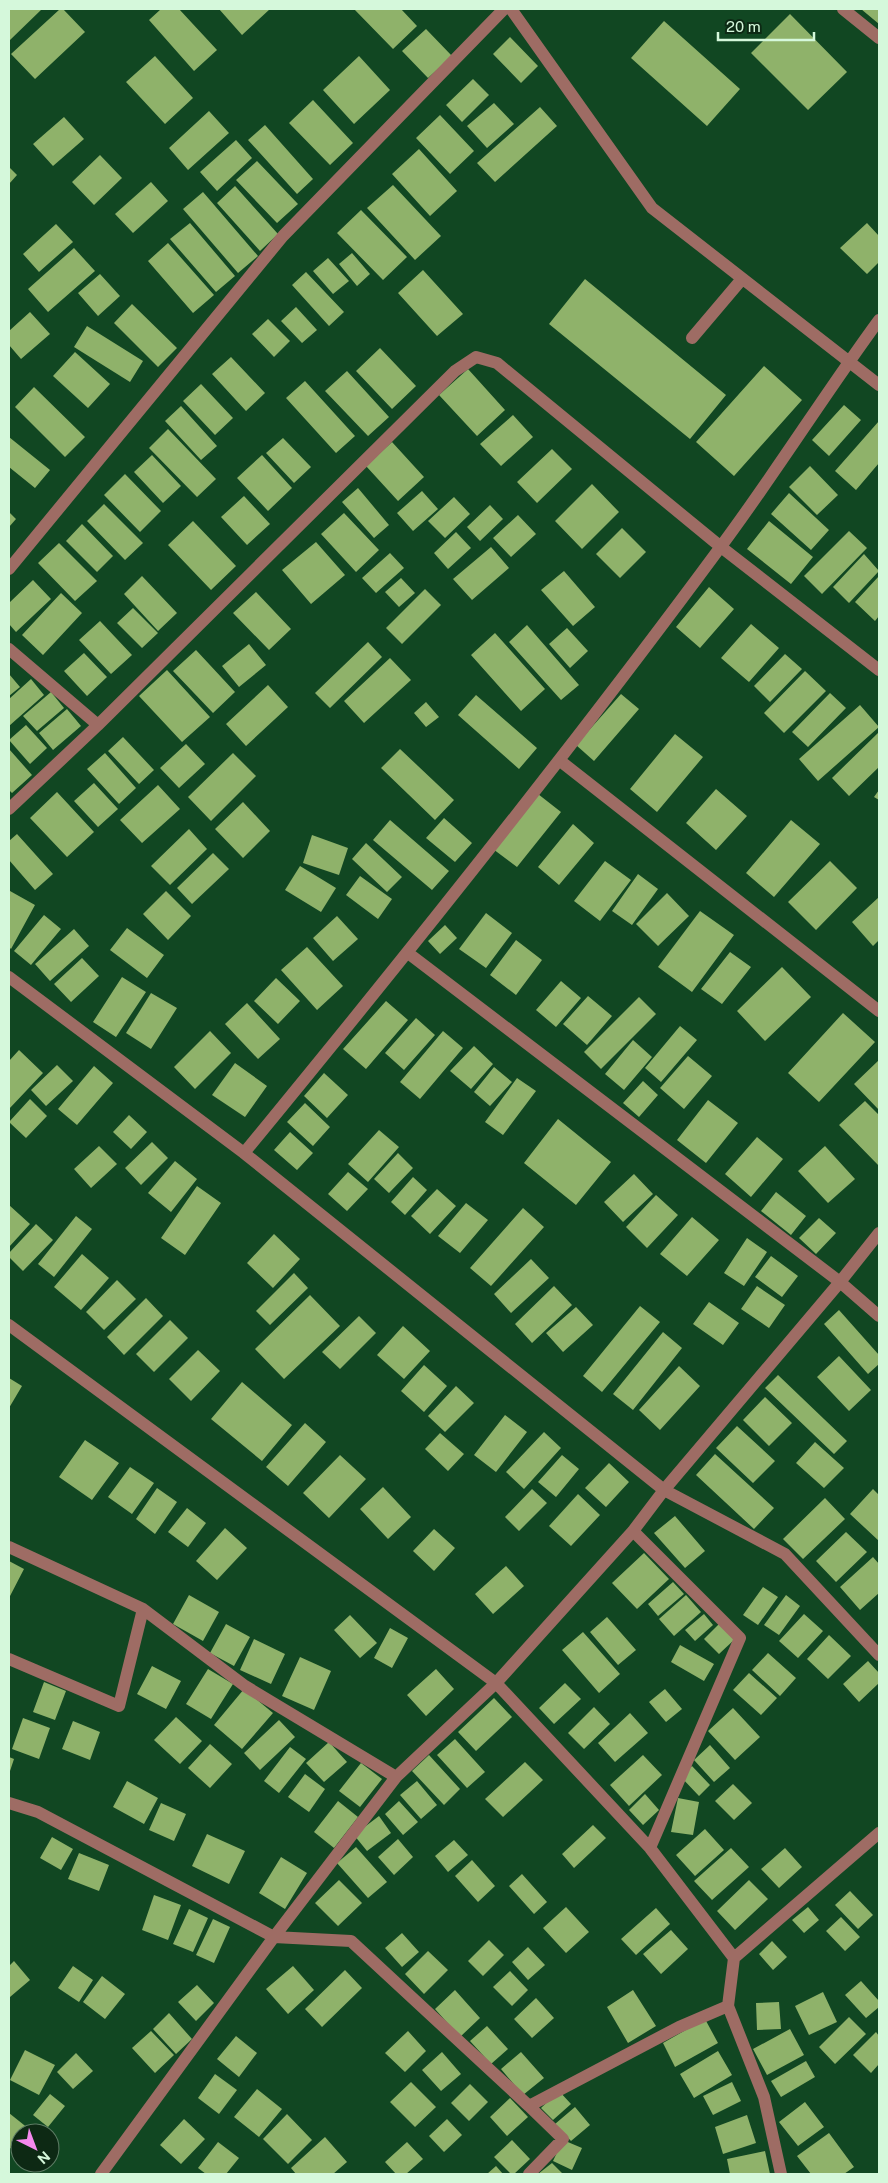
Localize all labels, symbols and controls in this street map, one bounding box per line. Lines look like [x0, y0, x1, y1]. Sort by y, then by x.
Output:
scale bar [718, 10, 814, 42]
text: 20 m [726, 18, 761, 35]
north arrow [10, 2123, 60, 2173]
text: N [34, 2148, 53, 2167]

